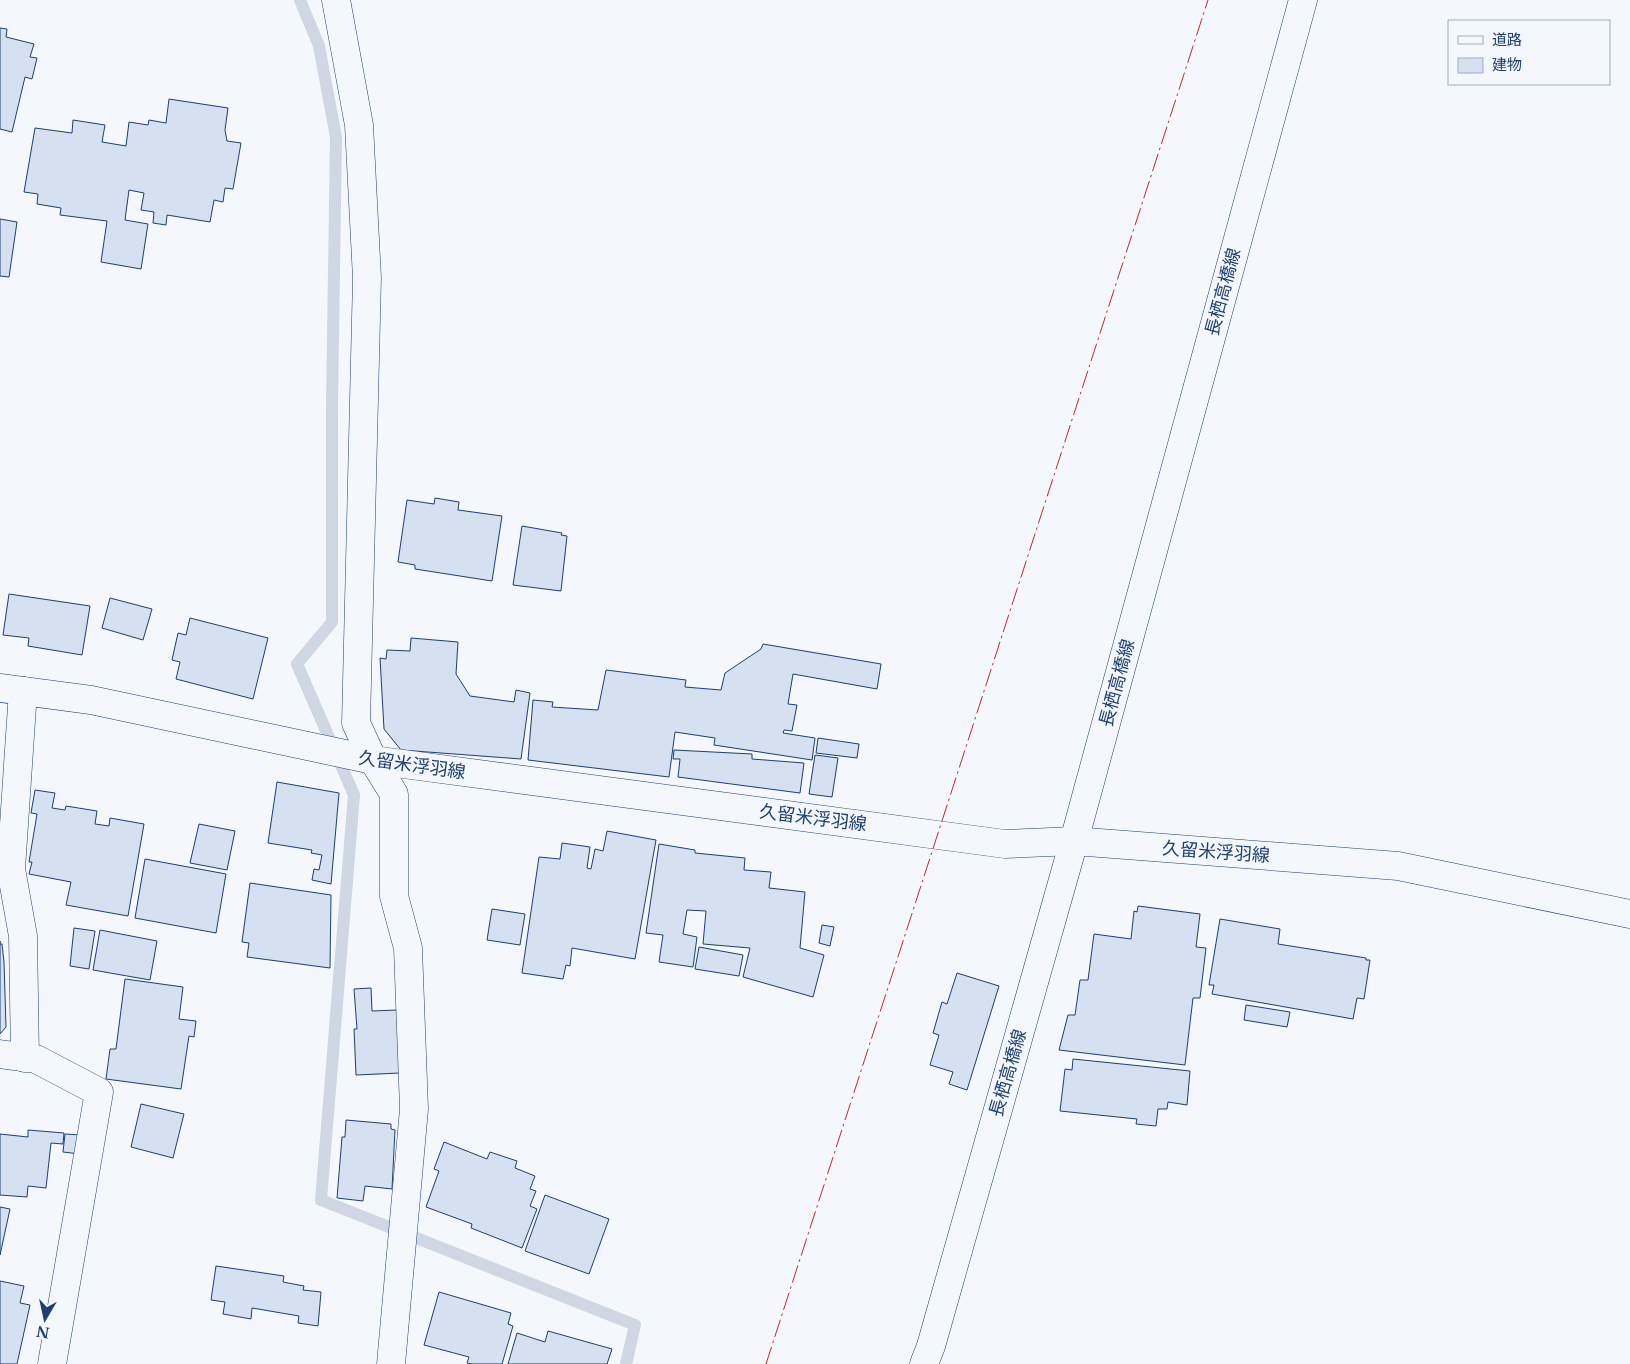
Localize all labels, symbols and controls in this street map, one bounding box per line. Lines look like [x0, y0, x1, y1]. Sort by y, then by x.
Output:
legend [1448, 20, 1610, 85]
text: 道路 [1492, 30, 1522, 49]
text: 建物 [1492, 55, 1522, 74]
street label: 長栖高橋線 [1201, 246, 1245, 338]
street label: 長栖高橋線 [1095, 637, 1139, 729]
street label: 久留米浮羽線 [357, 747, 467, 783]
street label: 久留米浮羽線 [758, 801, 868, 835]
street label: 久留米浮羽線 [1161, 837, 1271, 867]
street label: 長栖高橋線 [985, 1027, 1031, 1119]
north arrow [20, 1294, 70, 1344]
text: N [35, 1322, 51, 1342]

